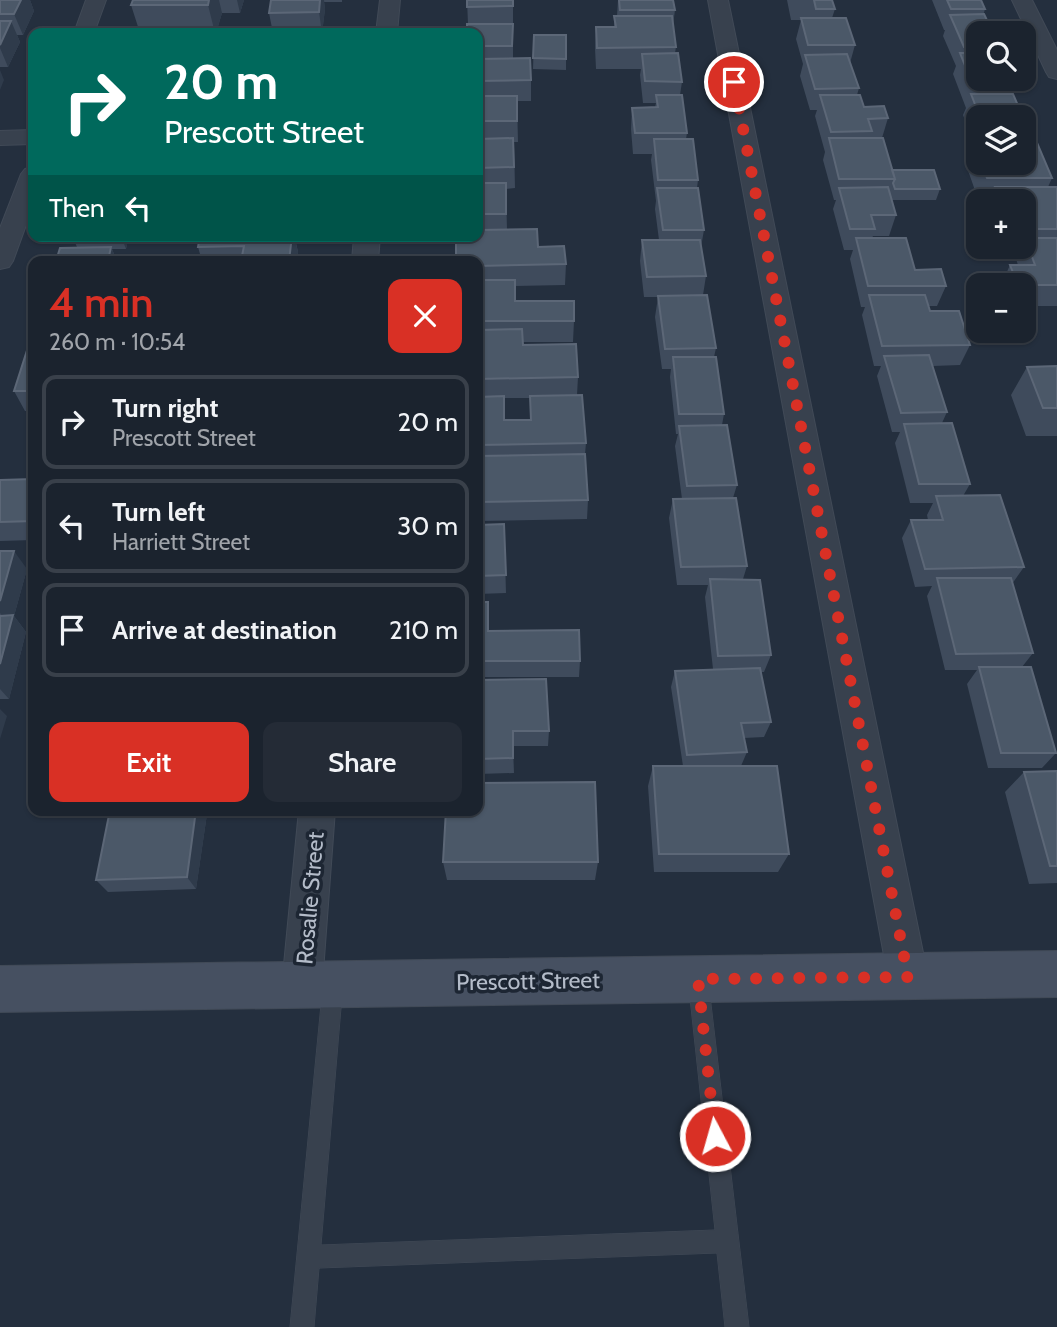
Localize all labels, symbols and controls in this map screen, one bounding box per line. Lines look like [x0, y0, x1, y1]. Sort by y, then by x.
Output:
map controls [966, 21, 1036, 343]
button: search [966, 21, 1036, 91]
text: 20 m [164, 52, 278, 111]
pin [704, 52, 764, 112]
icon: right [49, 56, 140, 147]
icon: arrive [715, 63, 753, 101]
button: layers [966, 105, 1036, 175]
text: Prescott Street [164, 112, 364, 151]
icon: left [119, 189, 157, 227]
button: + [966, 189, 1036, 259]
text: Then [49, 192, 105, 224]
button: − [966, 273, 1036, 343]
text: 4 min [49, 276, 153, 328]
button: close [388, 279, 462, 353]
text: 260 m · 10:54 [49, 328, 185, 356]
text: Turn right [112, 392, 218, 424]
icon: right [53, 403, 91, 441]
text: 20 m [398, 406, 458, 438]
text: Prescott Street [112, 424, 256, 452]
text: Turn left [112, 496, 205, 528]
icon: left [53, 507, 91, 545]
text: 30 m [397, 510, 458, 542]
text: Harriett Street [112, 528, 250, 556]
icon: arrive [53, 611, 91, 649]
text: Arrive at destination [112, 614, 337, 646]
text: 210 m [389, 614, 458, 646]
button: Exit [49, 722, 249, 802]
button: Share [263, 722, 462, 802]
street label: Rosalie Street [290, 830, 330, 965]
street label: Prescott Street [456, 966, 600, 996]
position arrow [678, 1099, 752, 1173]

